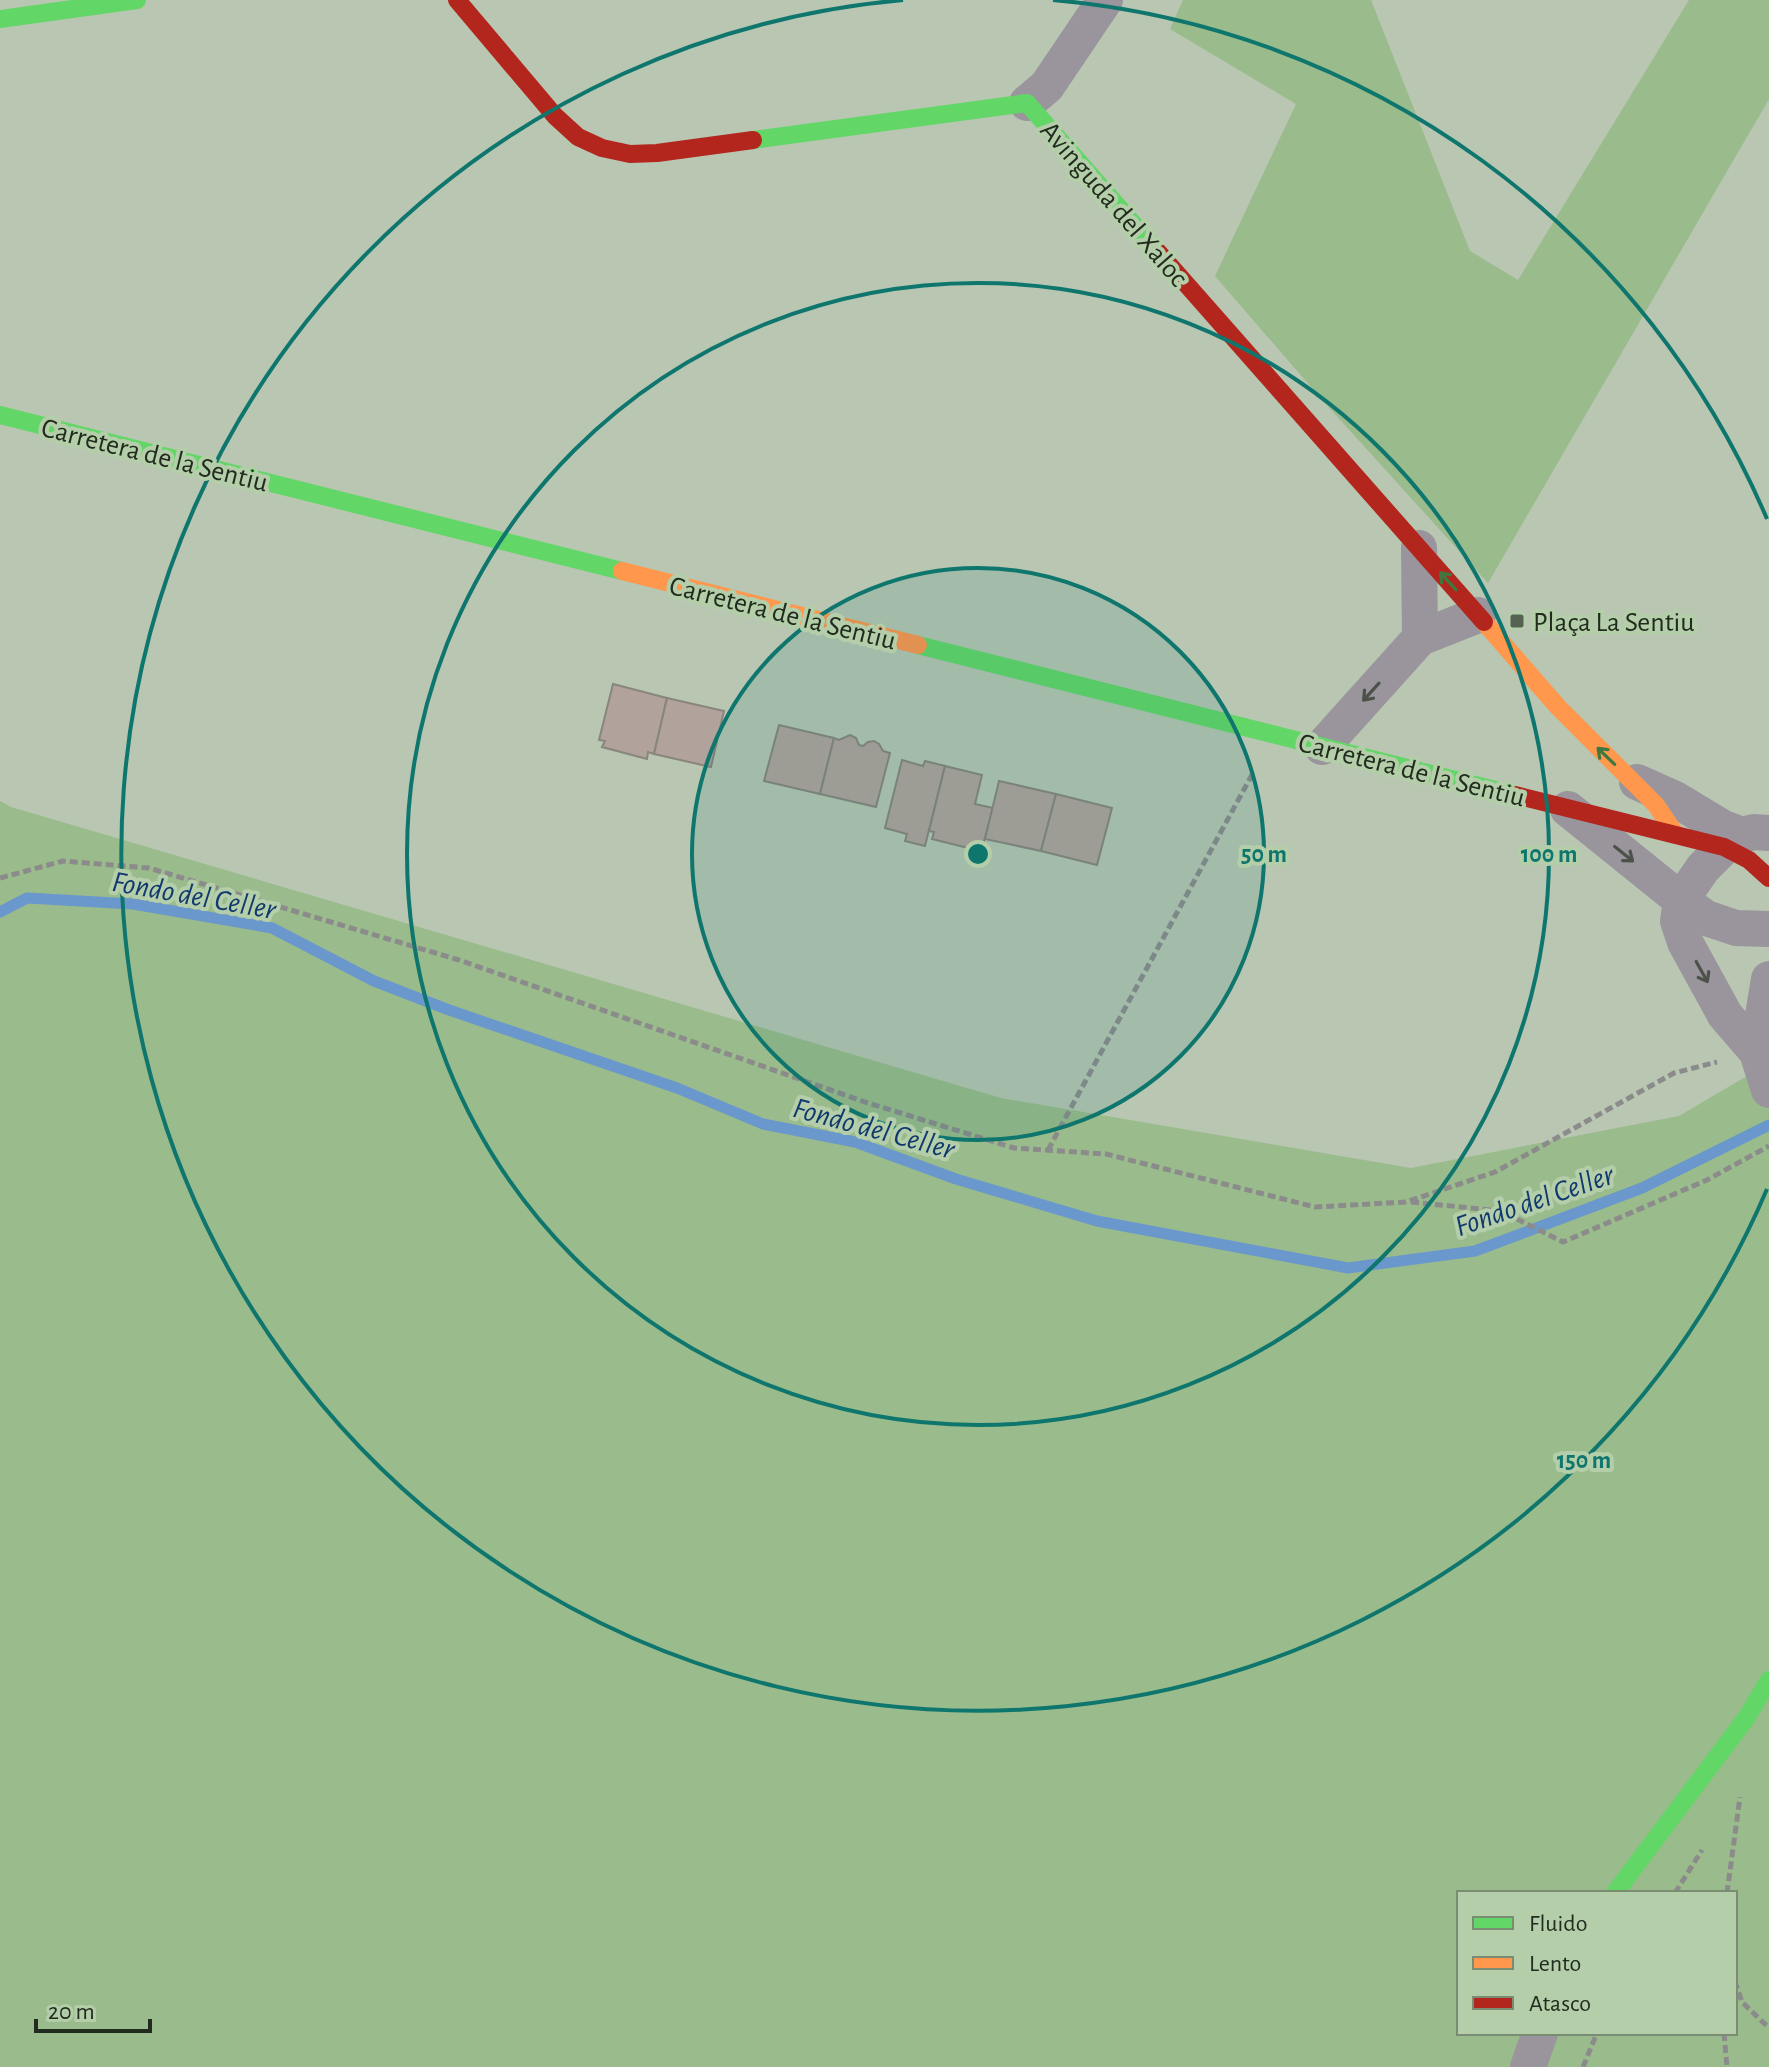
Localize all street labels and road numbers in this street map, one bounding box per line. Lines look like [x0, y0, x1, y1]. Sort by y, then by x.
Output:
street label: Avinguda del Xaloc [1035, 117, 1193, 292]
street label: Carretera de la Sentiu [38, 414, 271, 498]
street label: Carretera de la Sentiu [666, 572, 899, 656]
street label: Carretera de la Sentiu [1295, 729, 1528, 813]

